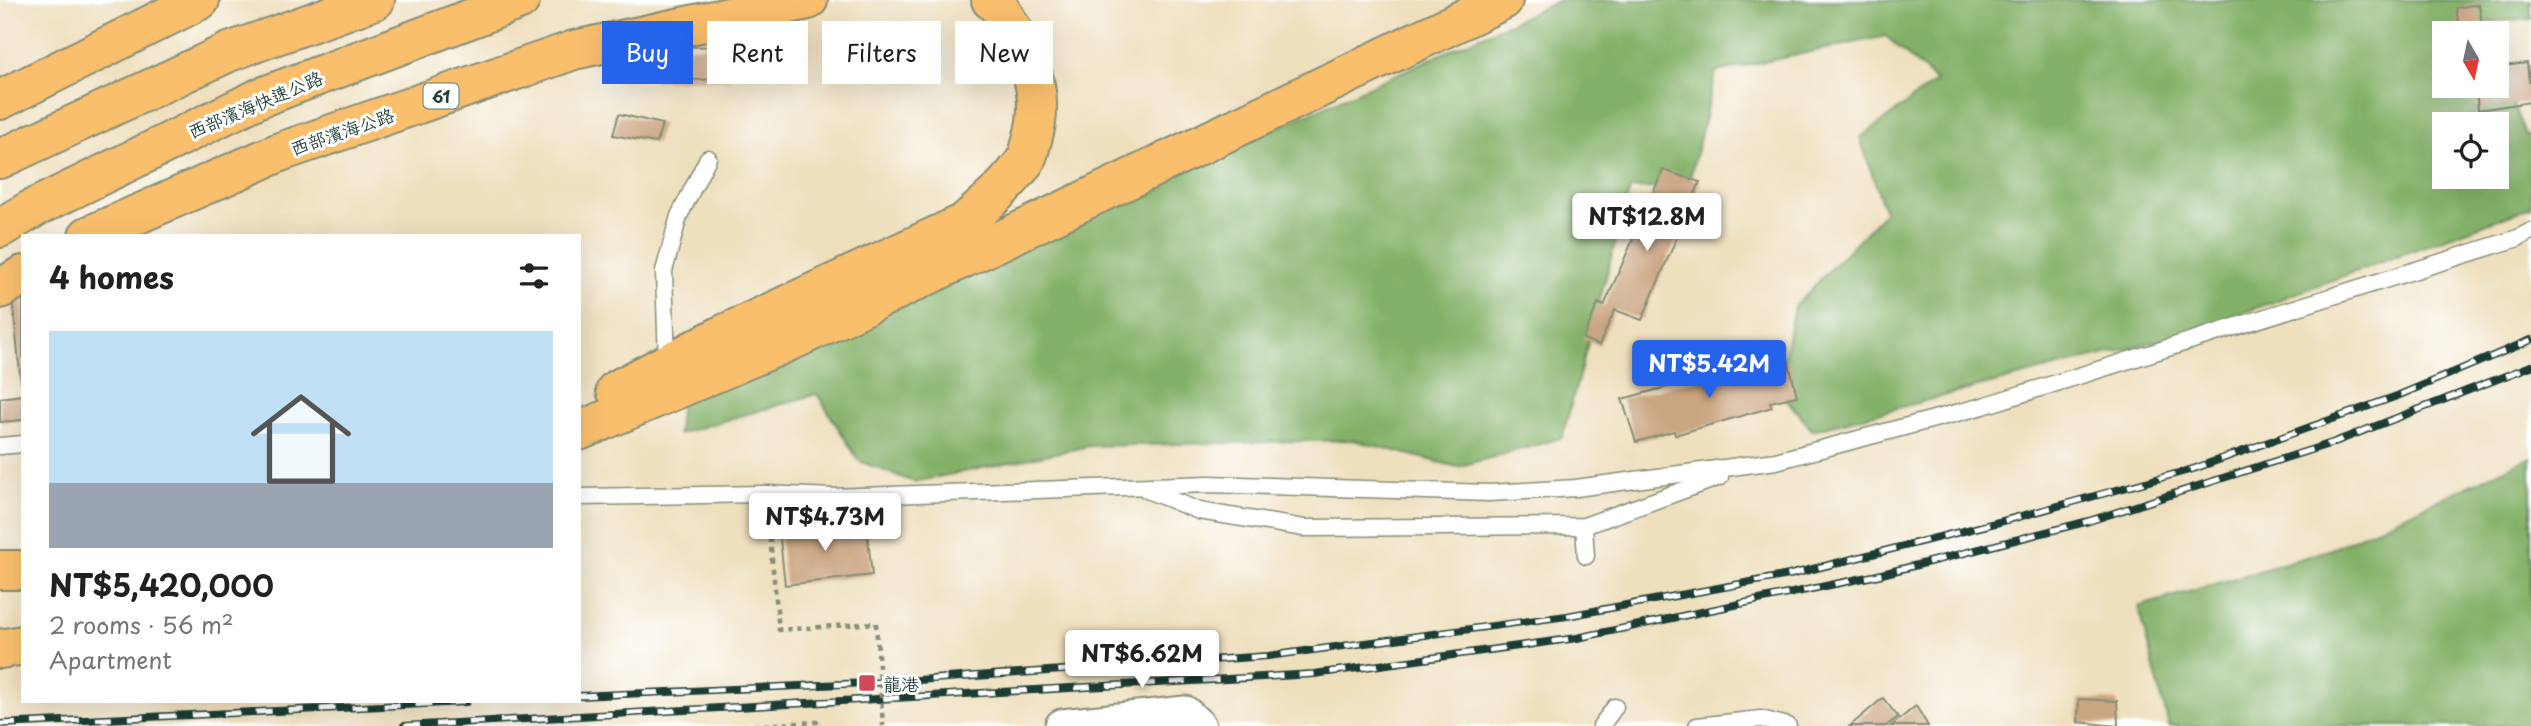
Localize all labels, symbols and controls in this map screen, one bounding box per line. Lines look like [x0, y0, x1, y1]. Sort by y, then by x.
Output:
chip: Buy [602, 21, 693, 84]
chip: Rent [707, 21, 808, 84]
chip: Filters [822, 21, 941, 84]
chip: New [955, 21, 1053, 84]
north arrow [2432, 21, 2510, 98]
map controls [2432, 21, 2509, 189]
street label: 西部濱海快速公路 [183, 63, 327, 145]
road number: 61 [424, 83, 458, 108]
street label: 西部濱海公路 [287, 101, 397, 161]
button: locate [2432, 112, 2509, 189]
pin: NT$12.8M [1575, 194, 1719, 253]
text: NT$12.8M [1588, 198, 1706, 233]
text: 4 homes [49, 254, 174, 299]
icon: filters [515, 257, 553, 295]
pin: NT$5.42M [1637, 340, 1781, 400]
text: NT$5.42M [1648, 345, 1770, 380]
icon: home [238, 376, 364, 502]
pin: NT$4.73M [753, 494, 897, 553]
text: NT$4.73M [765, 498, 885, 533]
text: NT$5,420,000 [49, 562, 274, 607]
text: 2 rooms · 56 m² [49, 607, 234, 642]
pin: NT$6.62M [1070, 630, 1214, 690]
text: NT$6.62M [1081, 635, 1203, 670]
text: Apartment [49, 642, 172, 677]
place label: 龍港 [883, 670, 919, 697]
marker: 龍港 [857, 673, 877, 693]

